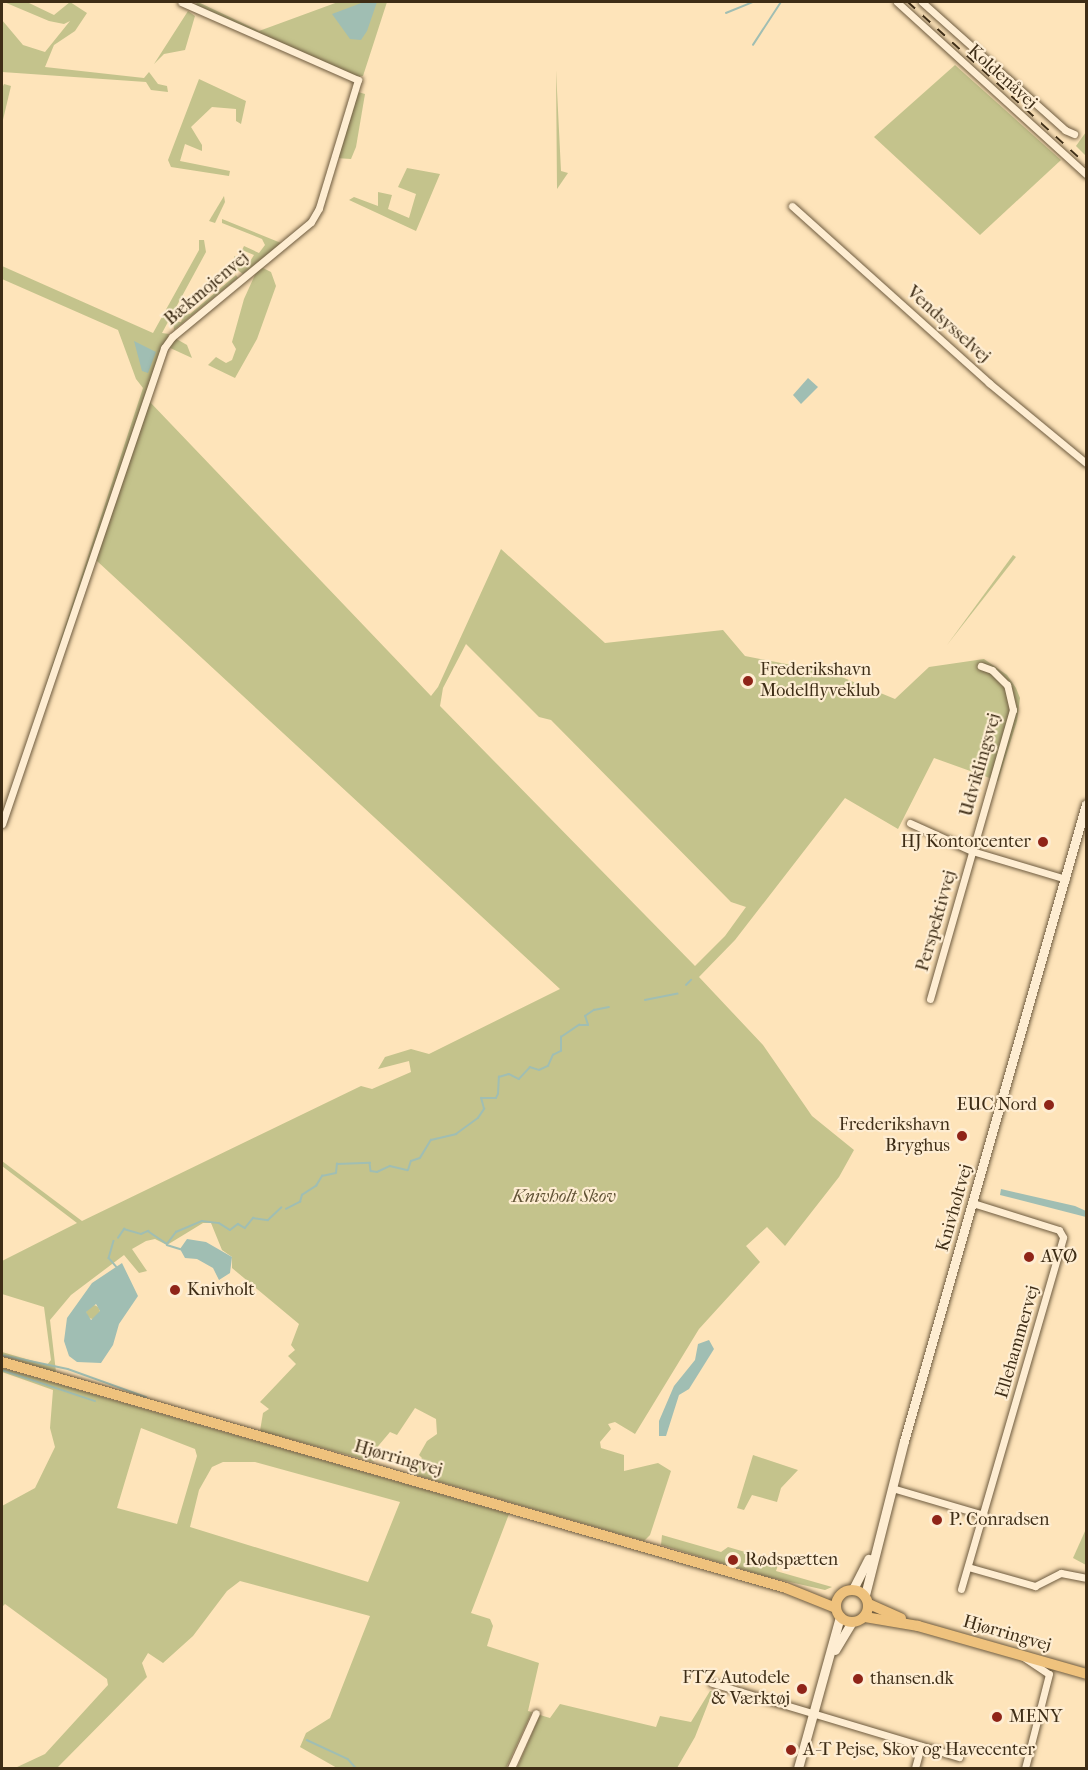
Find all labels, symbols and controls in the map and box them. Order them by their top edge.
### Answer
street label: Koldenåvej [963,40,1041,114]
street label: Bækmojenvej [160,247,254,331]
street label: Vendsysselvej [902,282,994,368]
place label: Frederikshavn Modelflyveklub [760,660,880,702]
marker: Frederikshavn Modelflyveklub [741,674,755,688]
street label: Udviklingsvej [956,711,1006,819]
place label: HJ Kontorcenter [901,831,1031,853]
marker: HJ Kontorcenter [1036,835,1050,849]
street label: Perspektivvej [912,868,962,974]
place label: EUC Nord [957,1094,1037,1116]
marker: EUC Nord [1042,1098,1056,1112]
place label: Frederikshavn Bryghus [839,1115,950,1158]
marker: Frederikshavn Bryghus [955,1129,969,1143]
street label: Knivholtvej [932,1162,978,1254]
park label: Knivholt Skov [512,1186,616,1208]
place label: AVØ [1041,1246,1077,1268]
marker: AVØ [1022,1250,1036,1264]
place label: Knivholt [187,1279,255,1301]
marker: Knivholt [168,1283,182,1297]
street label: Ellehammervej [992,1283,1044,1401]
street label: Hjørringvej [351,1436,445,1482]
place label: P. Conradsen [949,1509,1049,1531]
marker: P. Conradsen [930,1513,944,1527]
place label: Rødspætten [745,1549,838,1571]
marker: Rødspætten [726,1553,740,1567]
street label: Hjørringvej [960,1611,1054,1657]
place label: FTZ Autodele & Værktøj [682,1668,790,1710]
place label: thansen.dk [870,1668,954,1690]
marker: thansen.dk [851,1672,865,1686]
marker: FTZ Autodele & Værktøj [795,1682,809,1696]
place label: MENY [1009,1706,1063,1728]
marker: MENY [990,1710,1004,1724]
place label: A-T Pejse, Skov og Havecenter [803,1739,1035,1761]
marker: A-T Pejse, Skov og Havecenter [784,1743,798,1757]

